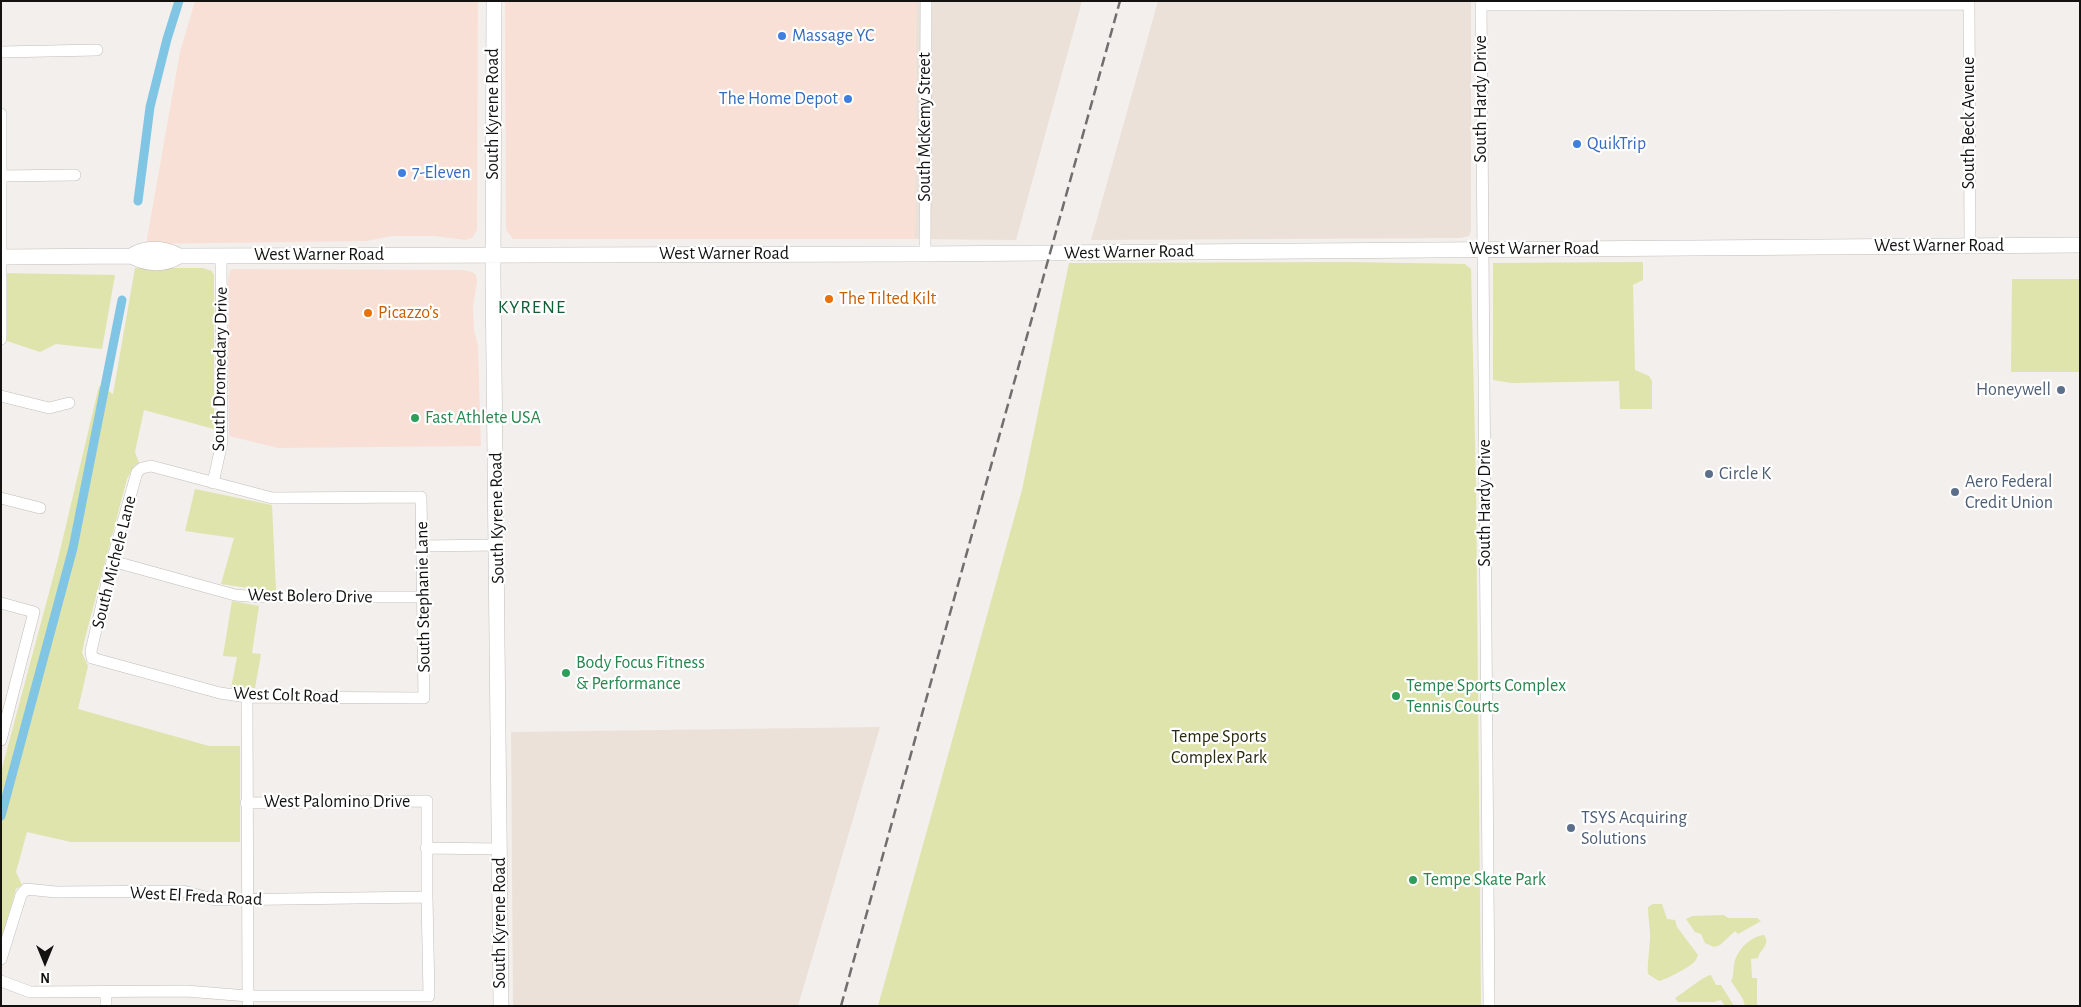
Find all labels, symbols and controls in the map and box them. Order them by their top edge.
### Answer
place label: Massage YC [792,25,874,47]
marker: Massage YC [776,30,788,42]
street label: South Hardy Drive [1470,35,1492,163]
street label: South Kyrene Road [482,48,504,180]
street label: South McKemy Street [914,52,936,202]
street label: South Beck Avenue [1958,57,1980,189]
place label: The Home Depot [719,88,838,110]
marker: The Home Depot [842,93,854,105]
place label: QuikTrip [1587,133,1646,155]
marker: QuikTrip [1571,138,1583,150]
place label: 7-Eleven [412,162,471,184]
marker: 7-Eleven [396,167,408,179]
street label: West Warner Road [1874,235,2004,257]
street label: West Warner Road [1469,238,1599,260]
street label: West Warner Road [1064,240,1194,264]
street label: West Warner Road [659,243,789,265]
street label: West Warner Road [254,244,384,266]
street label: South Dromedary Drive [208,287,232,451]
place label: The Tilted Kilt [839,288,936,310]
marker: The Tilted Kilt [823,293,835,305]
district label: KYRENE [497,296,567,318]
place label: Picazzo’s [378,302,439,324]
marker: Picazzo’s [362,307,374,319]
place label: Honeywell [1976,379,2051,401]
marker: Honeywell [2055,384,2067,396]
place label: Fast Athlete USA [425,407,541,429]
marker: Fast Athlete USA [409,412,421,424]
street label: South Hardy Drive [1474,439,1496,567]
street label: South Kyrene Road [485,452,509,584]
place label: Circle K [1719,463,1771,485]
marker: Circle K [1703,468,1715,480]
place label: Aero Federal Credit Union [1965,471,2053,514]
marker: Aero Federal Credit Union [1949,486,1961,498]
street label: South Michele Lane [87,493,141,631]
street label: South Stephanie Lane [411,521,435,673]
street label: West Bolero Drive [247,584,373,608]
place label: Body Focus Fitness & Performance [576,652,705,694]
marker: Body Focus Fitness & Performance [560,667,572,679]
place label: Tempe Sports Complex Tennis Courts [1406,675,1566,718]
street label: West Colt Road [233,682,339,708]
marker: Tempe Sports Complex Tennis Courts [1390,690,1402,702]
park label: Tempe Sports Complex Park [1171,726,1267,769]
street label: West Palomino Drive [264,791,410,813]
place label: TSYS Acquiring Solutions [1581,807,1687,850]
marker: TSYS Acquiring Solutions [1565,822,1577,834]
street label: South Kyrene Road [489,857,511,989]
place label: Tempe Skate Park [1423,869,1546,891]
marker: Tempe Skate Park [1407,874,1419,886]
street label: West El Freda Road [129,882,263,910]
north arrow [20,937,70,987]
text: N [40,970,50,984]

